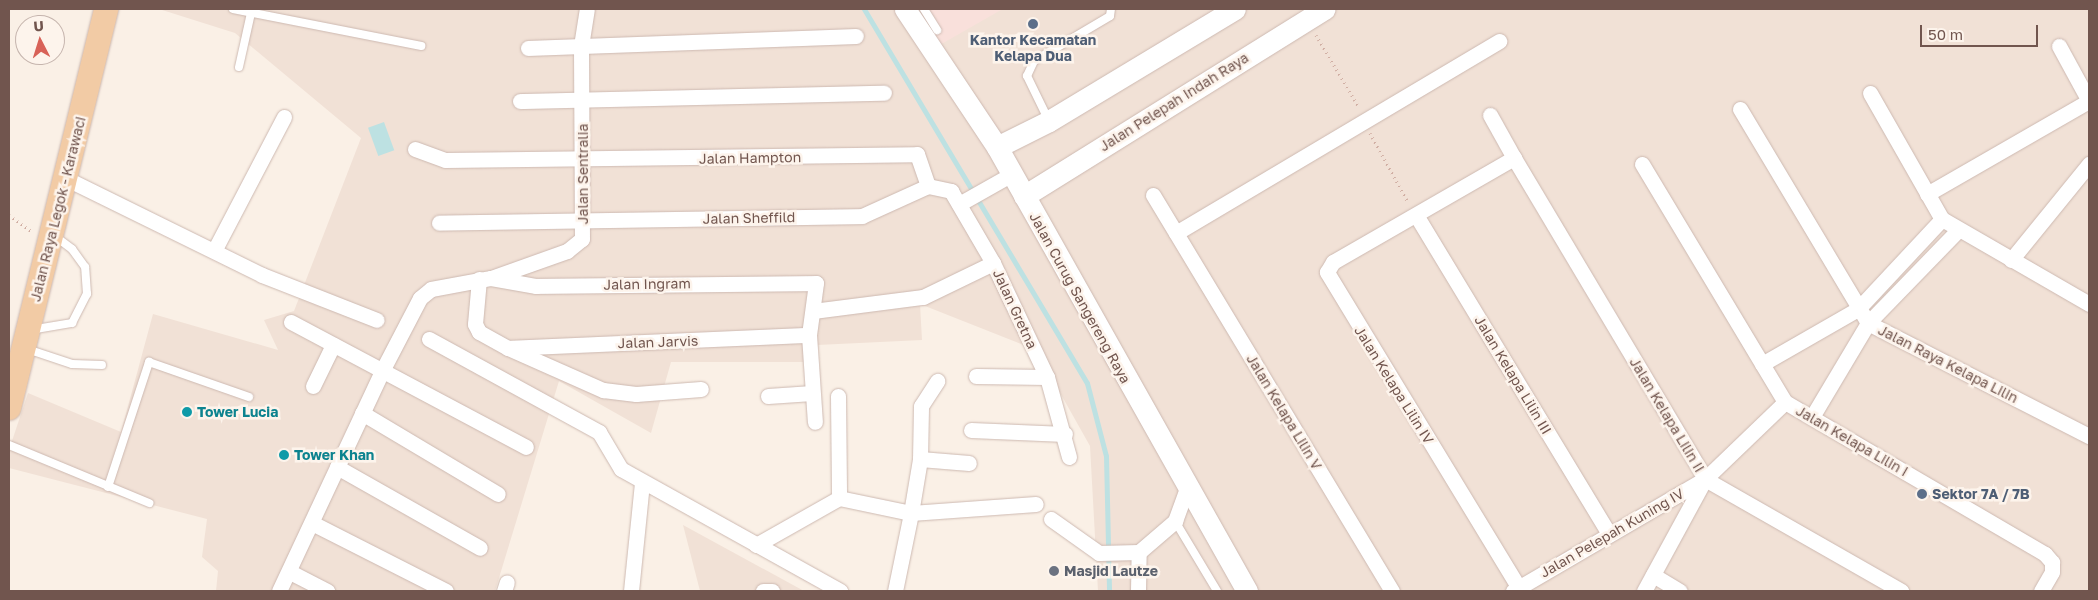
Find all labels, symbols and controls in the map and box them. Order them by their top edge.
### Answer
north arrow [15,15,65,65]
scale bar [1923,15,2040,47]
text: U [33,17,45,34]
marker: Kantor Kecamatan Kelapa Dua [1027,18,1039,30]
text: 50 m [1928,25,1963,43]
place label: Kantor Kecamatan Kelapa Dua [970,32,1096,64]
street label: Jalan Pelepah Indah Raya [1096,49,1252,155]
street label: Jalan Raya Legok - Karawaci [27,115,89,303]
street label: Jalan Sentralia [575,124,591,224]
street label: Jalan Hampton [699,149,801,167]
street label: Jalan Sheffild [702,209,796,227]
street label: Jalan Curug Sangereng Raya [1026,210,1134,386]
street label: Jalan Gretna [989,267,1041,351]
street label: Jalan Ingram [603,275,691,293]
street label: Jalan Kelapa Lilin III [1471,313,1555,437]
street label: Jalan Raya Kelapa Lilin [1875,321,2021,407]
street label: Jalan Kelapa Lilin IV [1351,323,1437,447]
street label: Jalan Jarvis [617,332,699,352]
street label: Jalan Kelapa Lilin V [1243,351,1325,473]
street label: Jalan Kelapa Lilin II [1626,355,1708,475]
street label: Jalan Kelapa Lilin I [1793,402,1911,480]
place label: Tower Lucia [197,404,278,420]
marker: Tower Lucia [181,406,193,418]
place label: Tower Khan [294,447,374,463]
marker: Tower Khan [278,449,290,461]
street label: Jalan Pelepah Kuning IV [1537,485,1687,581]
place label: Sektor 7A / 7B [1932,486,2030,502]
marker: Sektor 7A / 7B [1916,488,1928,500]
place label: Masjid Lautze [1064,563,1158,579]
marker: Masjid Lautze [1048,565,1060,577]

